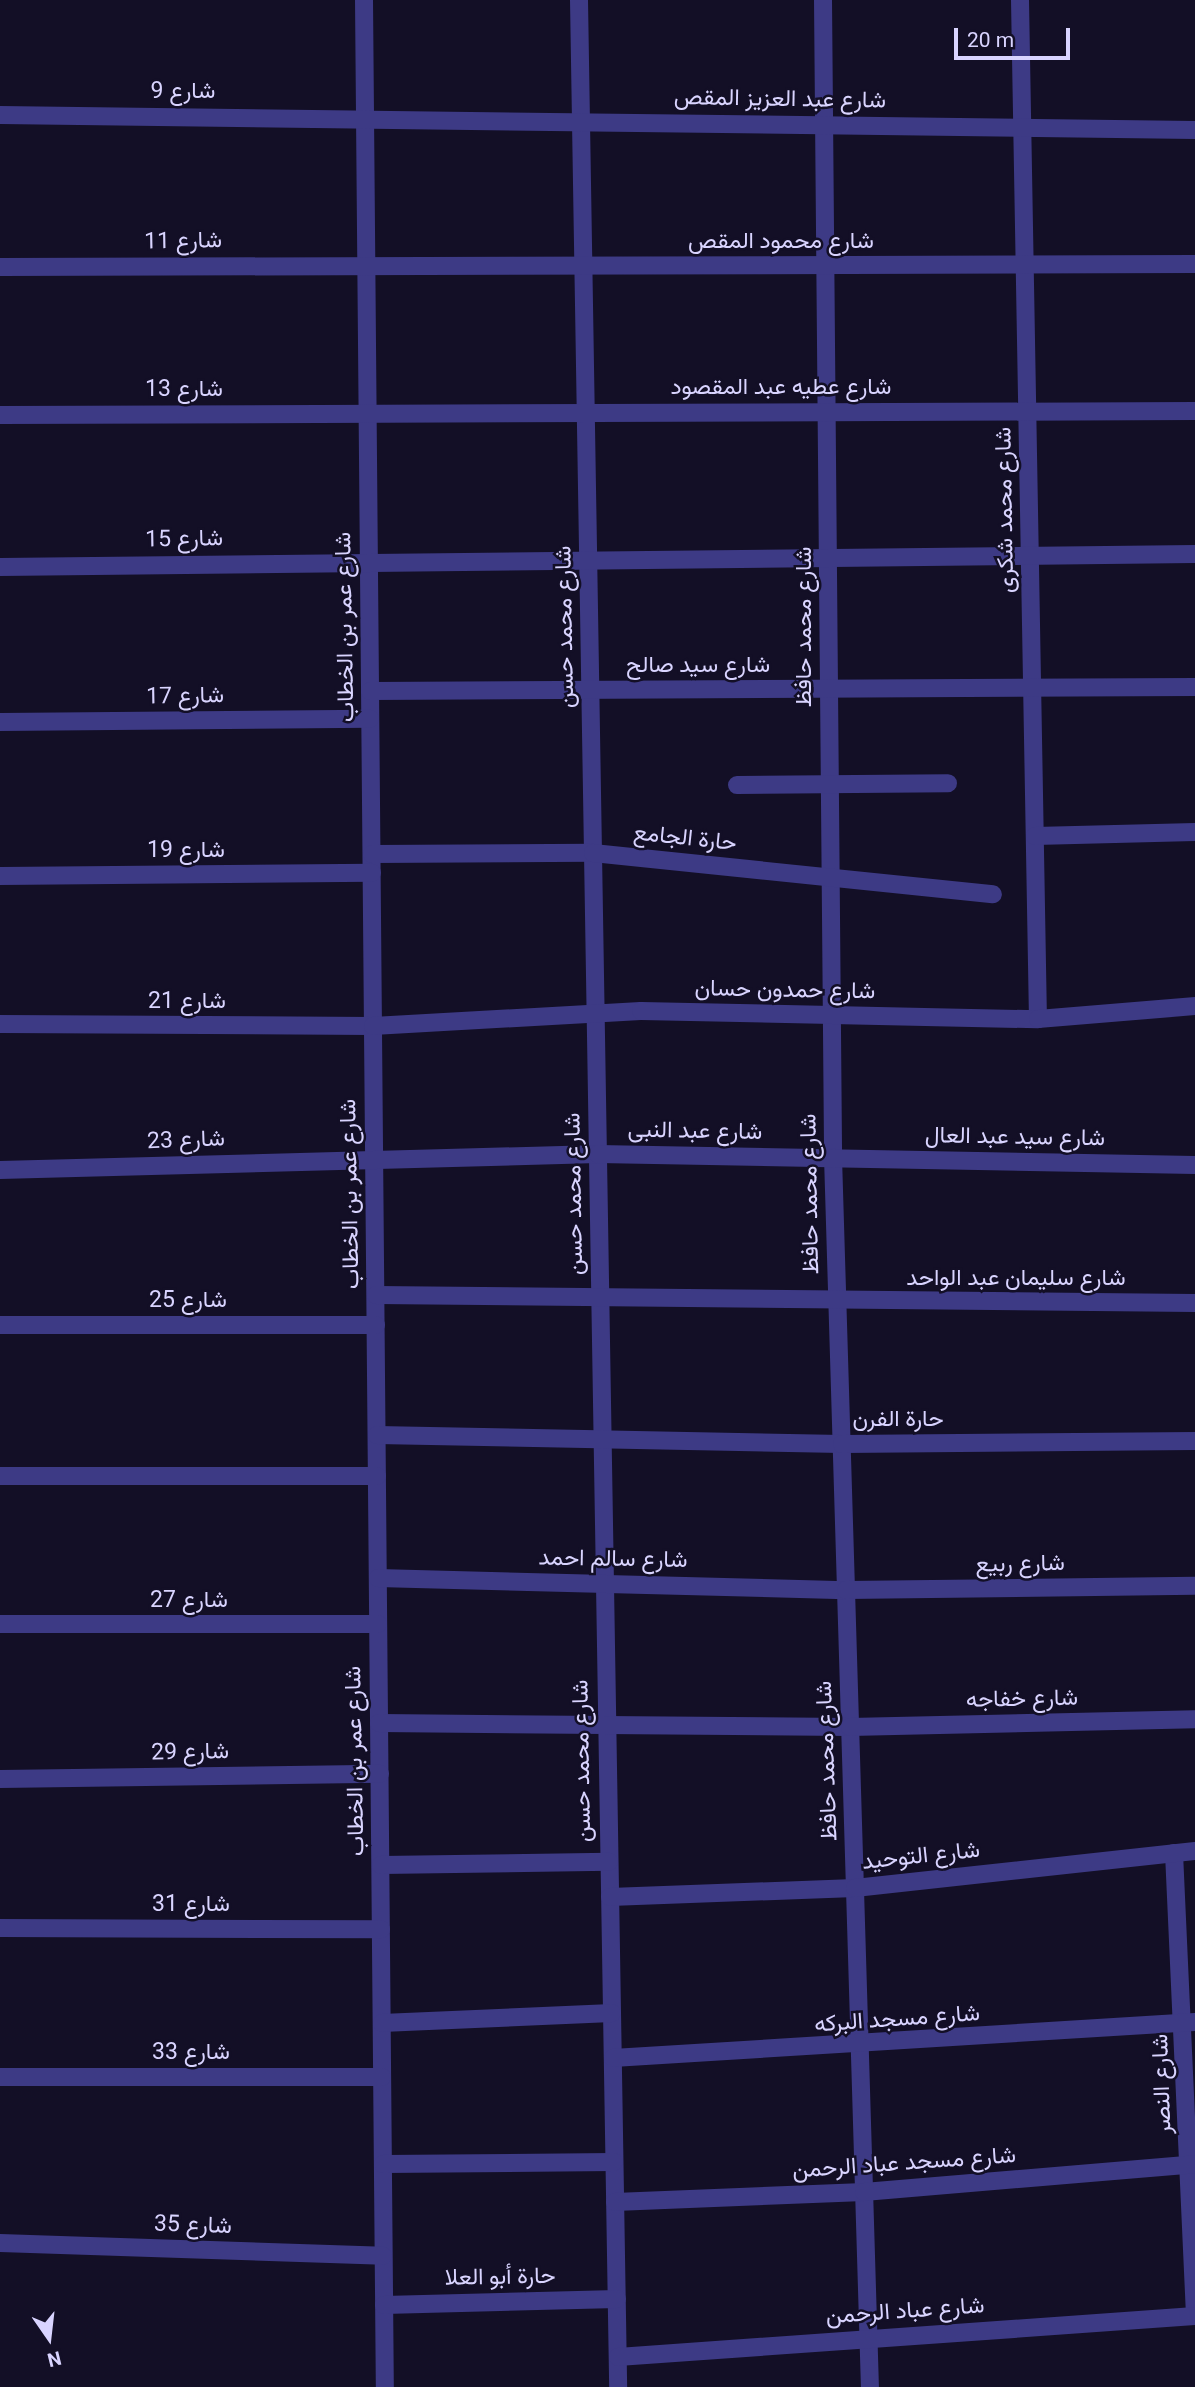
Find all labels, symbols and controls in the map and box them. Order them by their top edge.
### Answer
scale bar [957,14,1072,58]
text: 20 m [967,28,1014,52]
street label: شارع 9 [151,77,215,105]
street label: شارع عبد العزيز المقص [674,83,886,115]
street label: شارع 11 [144,227,222,255]
street label: شارع محمود المقص [688,227,874,255]
street label: شارع عطيه عبد المقصود [671,373,891,401]
street label: شارع 13 [145,375,223,403]
street label: شارع محمد شكرى [990,427,1020,593]
street label: شارع 15 [145,525,223,553]
street label: شارع عمر بن الخطاب [330,532,360,722]
street label: شارع محمد حسن [550,546,580,708]
street label: شارع محمد حافظ [790,547,818,707]
street label: شارع سيد صالح [626,651,770,679]
street label: شارع 17 [146,682,224,710]
street label: حارة الجامع [632,819,738,857]
street label: شارع 19 [147,836,225,864]
street label: شارع حمدون حسان [694,975,876,1005]
street label: شارع 21 [148,987,226,1015]
street label: شارع عمر بن الخطاب [335,1099,365,1289]
street label: شارع محمد حسن [559,1113,589,1275]
street label: شارع محمد حافظ [795,1114,825,1274]
street label: شارع عبد النبى [627,1116,763,1146]
street label: شارع سيد عبد العال [925,1122,1105,1152]
street label: شارع 23 [147,1125,225,1155]
street label: شارع سليمان عبد الواحد [906,1264,1126,1292]
street label: شارع 25 [149,1286,227,1314]
street label: حارة الفرن [852,1405,944,1433]
street label: شارع سالم احمد [538,1544,688,1574]
street label: شارع ربيع [975,1549,1065,1579]
street label: شارع 27 [150,1586,228,1614]
street label: شارع عمر بن الخطاب [340,1666,370,1856]
street label: شارع محمد حسن [567,1680,597,1842]
street label: شارع محمد حافظ [810,1680,844,1842]
street label: شارع خفاجه [966,1684,1078,1714]
street label: شارع 29 [151,1738,229,1766]
street label: شارع التوحيد [861,1836,981,1876]
street label: شارع 31 [152,1890,230,1918]
street label: شارع مسجد البركه [813,1999,981,2039]
street label: شارع النصر [1146,2033,1178,2135]
street label: شارع 33 [152,2038,230,2066]
street label: شارع مسجد عباد الرحمن [791,2141,1017,2185]
street label: شارع 35 [154,2210,232,2240]
street label: حارة أبو العلا [444,2262,556,2292]
street label: شارع عباد الرحمن [825,2292,985,2330]
north arrow [14,2303,84,2373]
text: N [45,2346,63,2372]

